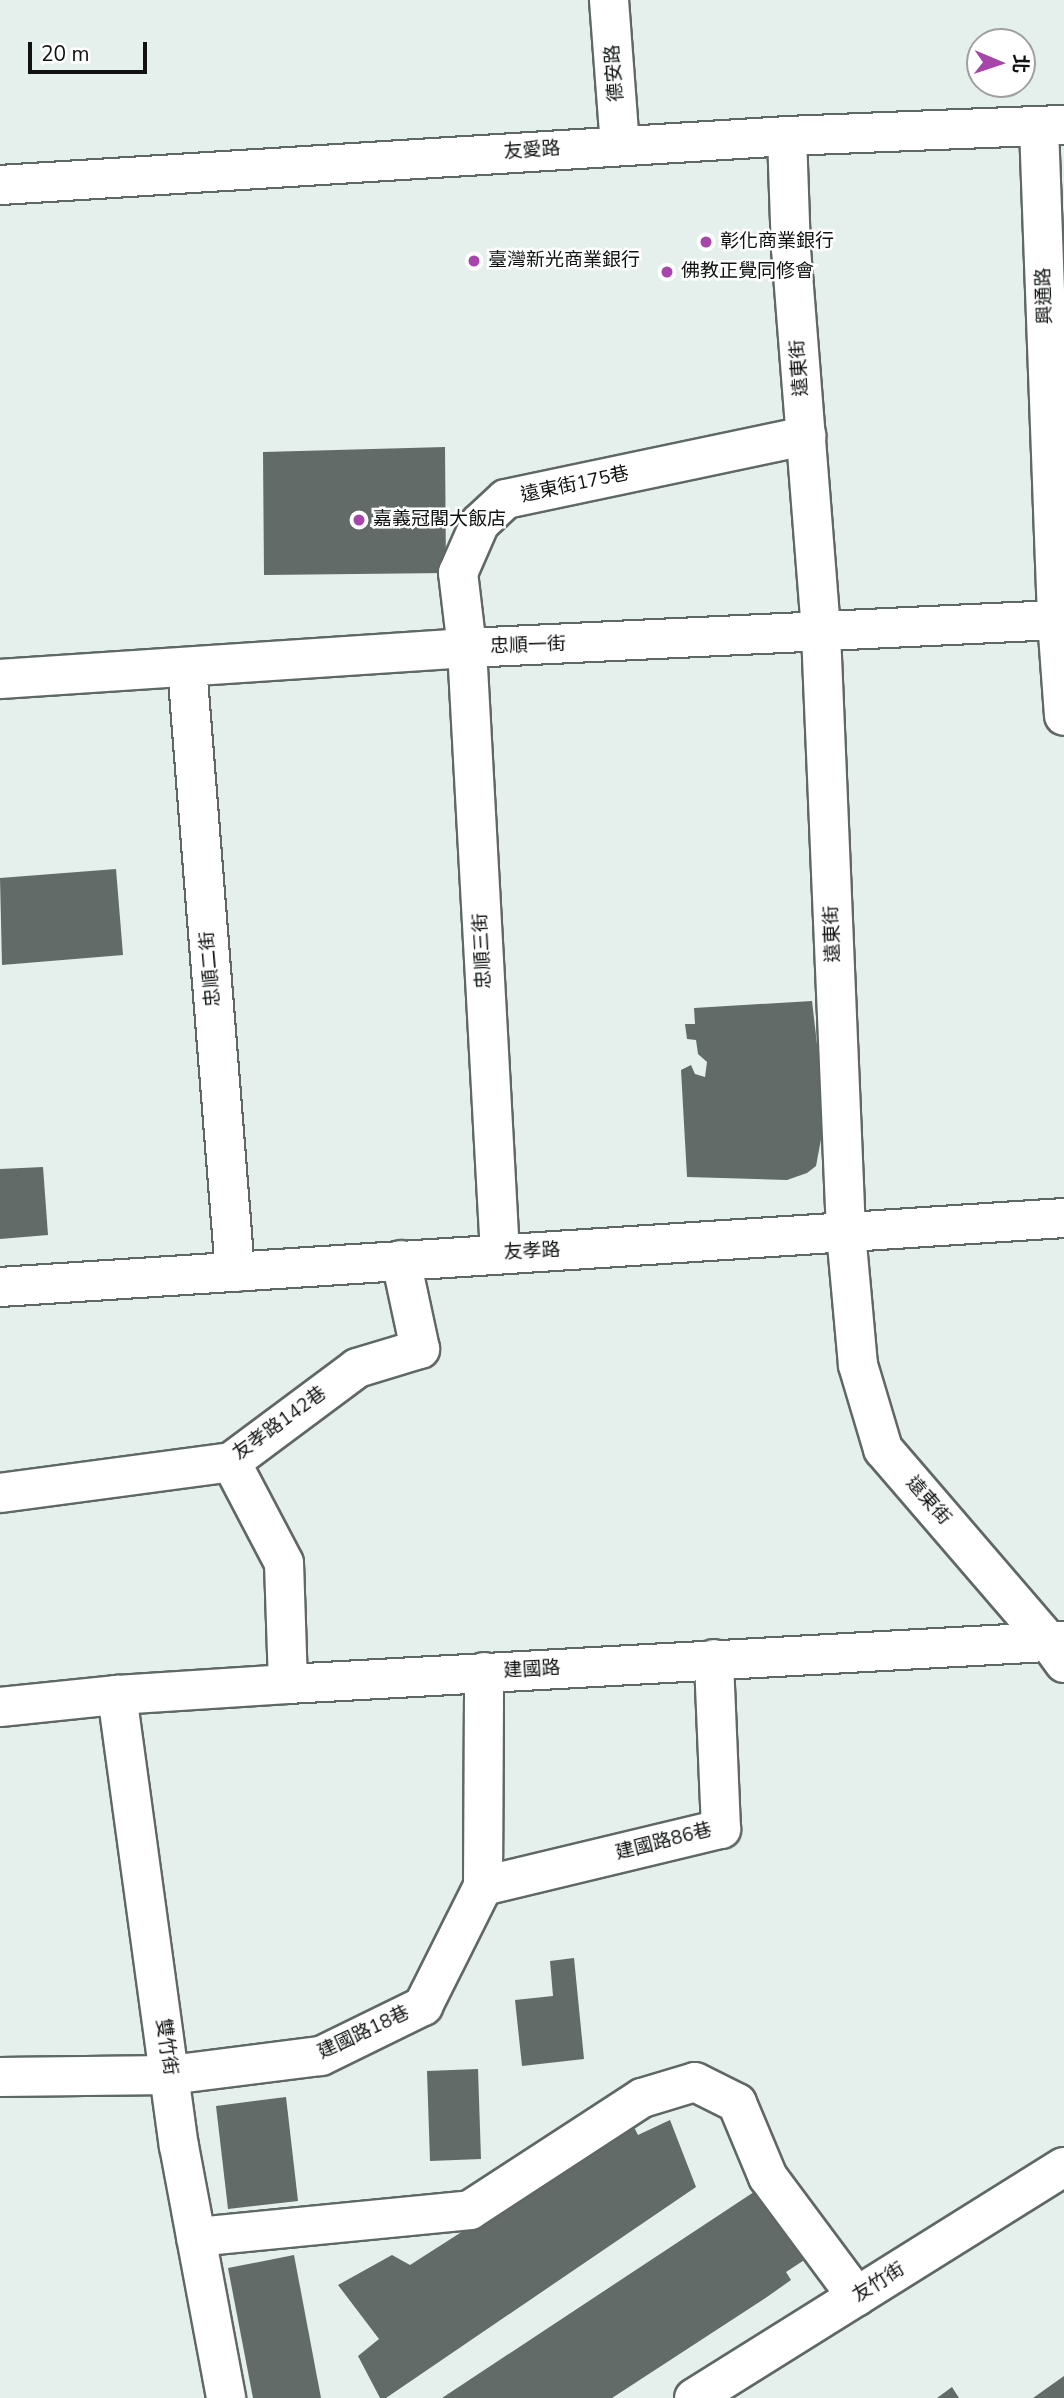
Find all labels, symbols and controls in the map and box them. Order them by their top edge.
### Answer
scale bar [32,28,150,72]
north arrow [966,28,1036,98]
text: 20 m [41,40,90,68]
street label: 德安路 [602,44,628,102]
text: 北 [1007,54,1033,74]
street label: 友愛路 [503,138,561,164]
place label: 彰化商業銀行 [720,231,834,253]
marker: 彰化商業銀行 [698,234,714,250]
place label: 臺灣新光商業銀行 [488,250,640,272]
marker: 臺灣新光商業銀行 [466,253,482,269]
place label: 佛教正覺同修會 [681,261,814,283]
marker: 佛教正覺同修會 [659,264,675,280]
street label: 興通路 [1033,267,1057,325]
street label: 遠東街 [787,339,813,397]
street label: 遠東街175巷 [519,462,631,508]
place label: 嘉義冠閣大飯店 [373,509,506,531]
marker: 嘉義冠閣大飯店 [351,512,367,528]
street label: 忠順一街 [490,633,566,659]
street label: 遠東街 [821,905,845,963]
street label: 忠順三街 [470,912,496,990]
street label: 忠順二街 [196,930,226,1008]
street label: 友孝路 [503,1239,561,1265]
street label: 友孝路142巷 [229,1382,331,1466]
street label: 遠東街 [901,1472,955,1530]
street label: 建國路 [503,1657,561,1683]
street label: 建國路86巷 [613,1819,715,1865]
street label: 建國路18巷 [314,2002,414,2064]
street label: 雙竹街 [151,2017,181,2077]
street label: 友竹街 [849,2258,909,2308]

